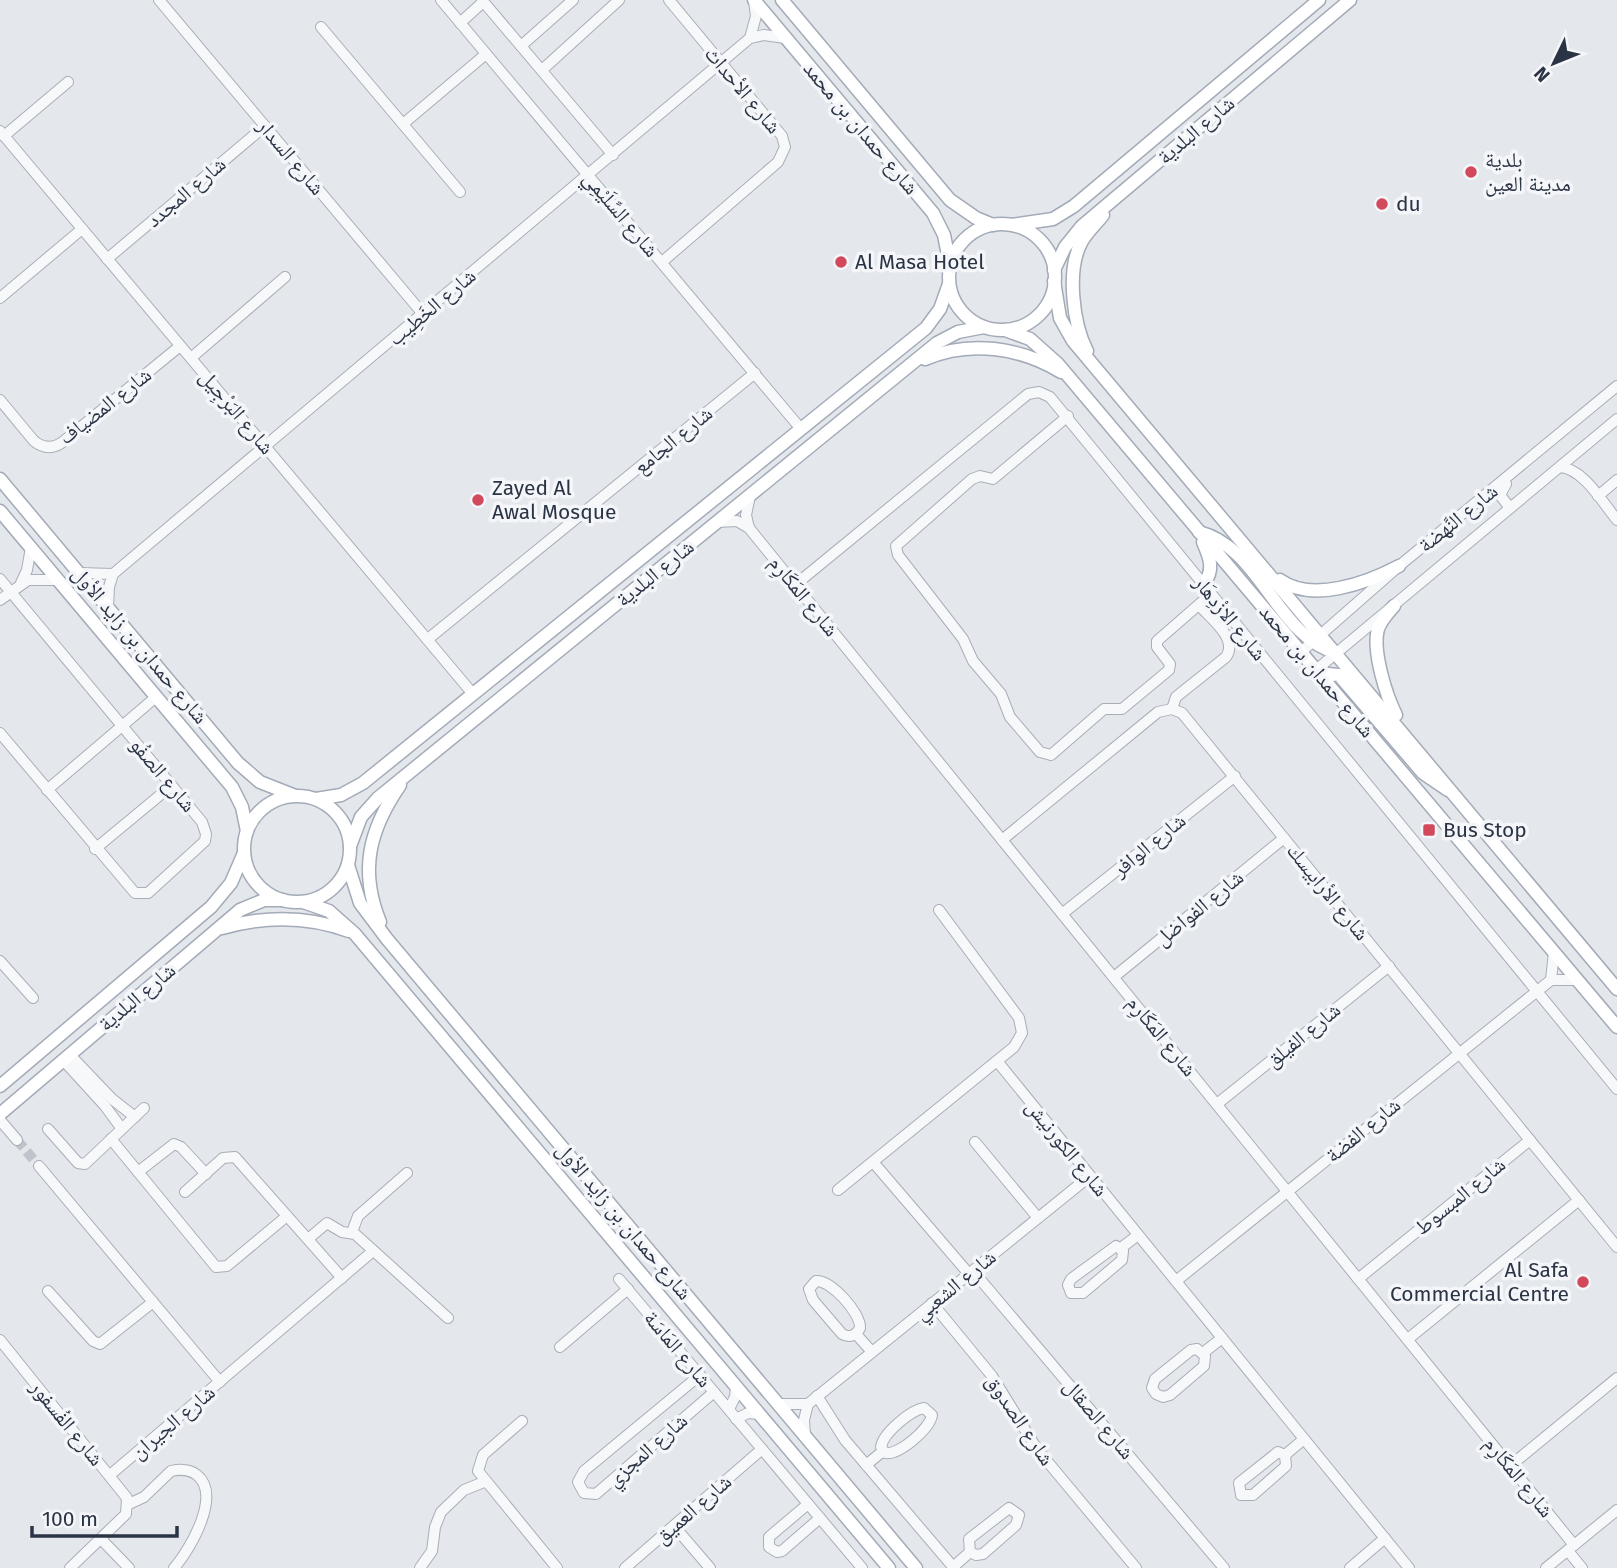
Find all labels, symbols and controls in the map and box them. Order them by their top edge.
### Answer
north arrow [1519,28,1589,98]
street label: شارع الأحداث [699,41,787,139]
street label: شارع حمدان بن محمد [798,56,924,200]
text: N [1529,62,1555,87]
street label: شارع البلدية [1152,90,1240,170]
street label: شارع السدار [251,113,331,201]
place label: بلدية مدينة العين [1485,147,1571,197]
street label: شارع المجدد [141,151,231,233]
marker: بلدية مدينة العين [1463,164,1479,180]
street label: شارع السِّلَيْمِي [575,166,665,265]
place label: du [1396,191,1421,217]
marker: du [1374,196,1390,212]
place label: Al Masa Hotel [855,249,984,275]
marker: Al Masa Hotel [833,254,849,270]
street label: شارع الخَطِيب [383,263,481,351]
street label: شارع المضياف [53,362,157,450]
street label: شارع البَرْجِيل [193,364,280,461]
street label: شارع الجامع [628,400,718,480]
place label: Zayed Al Awal Mosque [492,475,616,525]
street label: شارع النَّهضة [1413,478,1503,558]
marker: Zayed Al Awal Mosque [470,492,486,508]
street label: شارع البلدية [611,534,699,612]
street label: شارع المَكَارِم [761,550,845,643]
street label: شارع حمدان بن زايد الأول [66,561,214,729]
street label: شارع الازْدِهَار [1187,569,1272,666]
street label: شارع حمدان بن محمد [1254,599,1380,743]
street label: شارع الصفُو [124,732,202,818]
street label: شارع الوافر [1106,807,1191,883]
place label: Bus Stop [1443,817,1527,843]
marker: Bus Stop [1421,822,1437,838]
street label: شارع الأرابيسك [1281,838,1375,946]
street label: شارع الفواضل [1149,864,1249,952]
street label: شارع البلدية [93,957,181,1037]
street label: شارع المَكَارِم [1119,990,1203,1083]
street label: شارع الفيلق [1260,997,1346,1073]
street label: شارع الفضة [1320,1092,1406,1168]
street label: شارع الكورنيش [1020,1094,1114,1202]
street label: شارع حمدان بن زايد الأول [550,1137,698,1305]
street label: شارع المبسوط [1409,1151,1511,1241]
street label: شارع الشعبي [909,1244,1003,1329]
place label: Al Safa Commercial Centre [1390,1257,1569,1307]
marker: Al Safa Commercial Centre [1575,1274,1591,1290]
street label: شارع المَاسَة [638,1305,718,1393]
street label: شارع الصدوق [980,1369,1060,1471]
street label: شارع الصقال [1058,1373,1140,1465]
street label: شارع الفُسفور [24,1374,110,1471]
street label: شارع الجيران [125,1379,221,1465]
street label: شارع المجزي [601,1408,695,1495]
street label: شارع المَكَارِم [1476,1431,1560,1524]
street label: شارع العميق [649,1469,737,1549]
scale bar [32,1494,177,1538]
text: 100 m [42,1506,98,1532]

